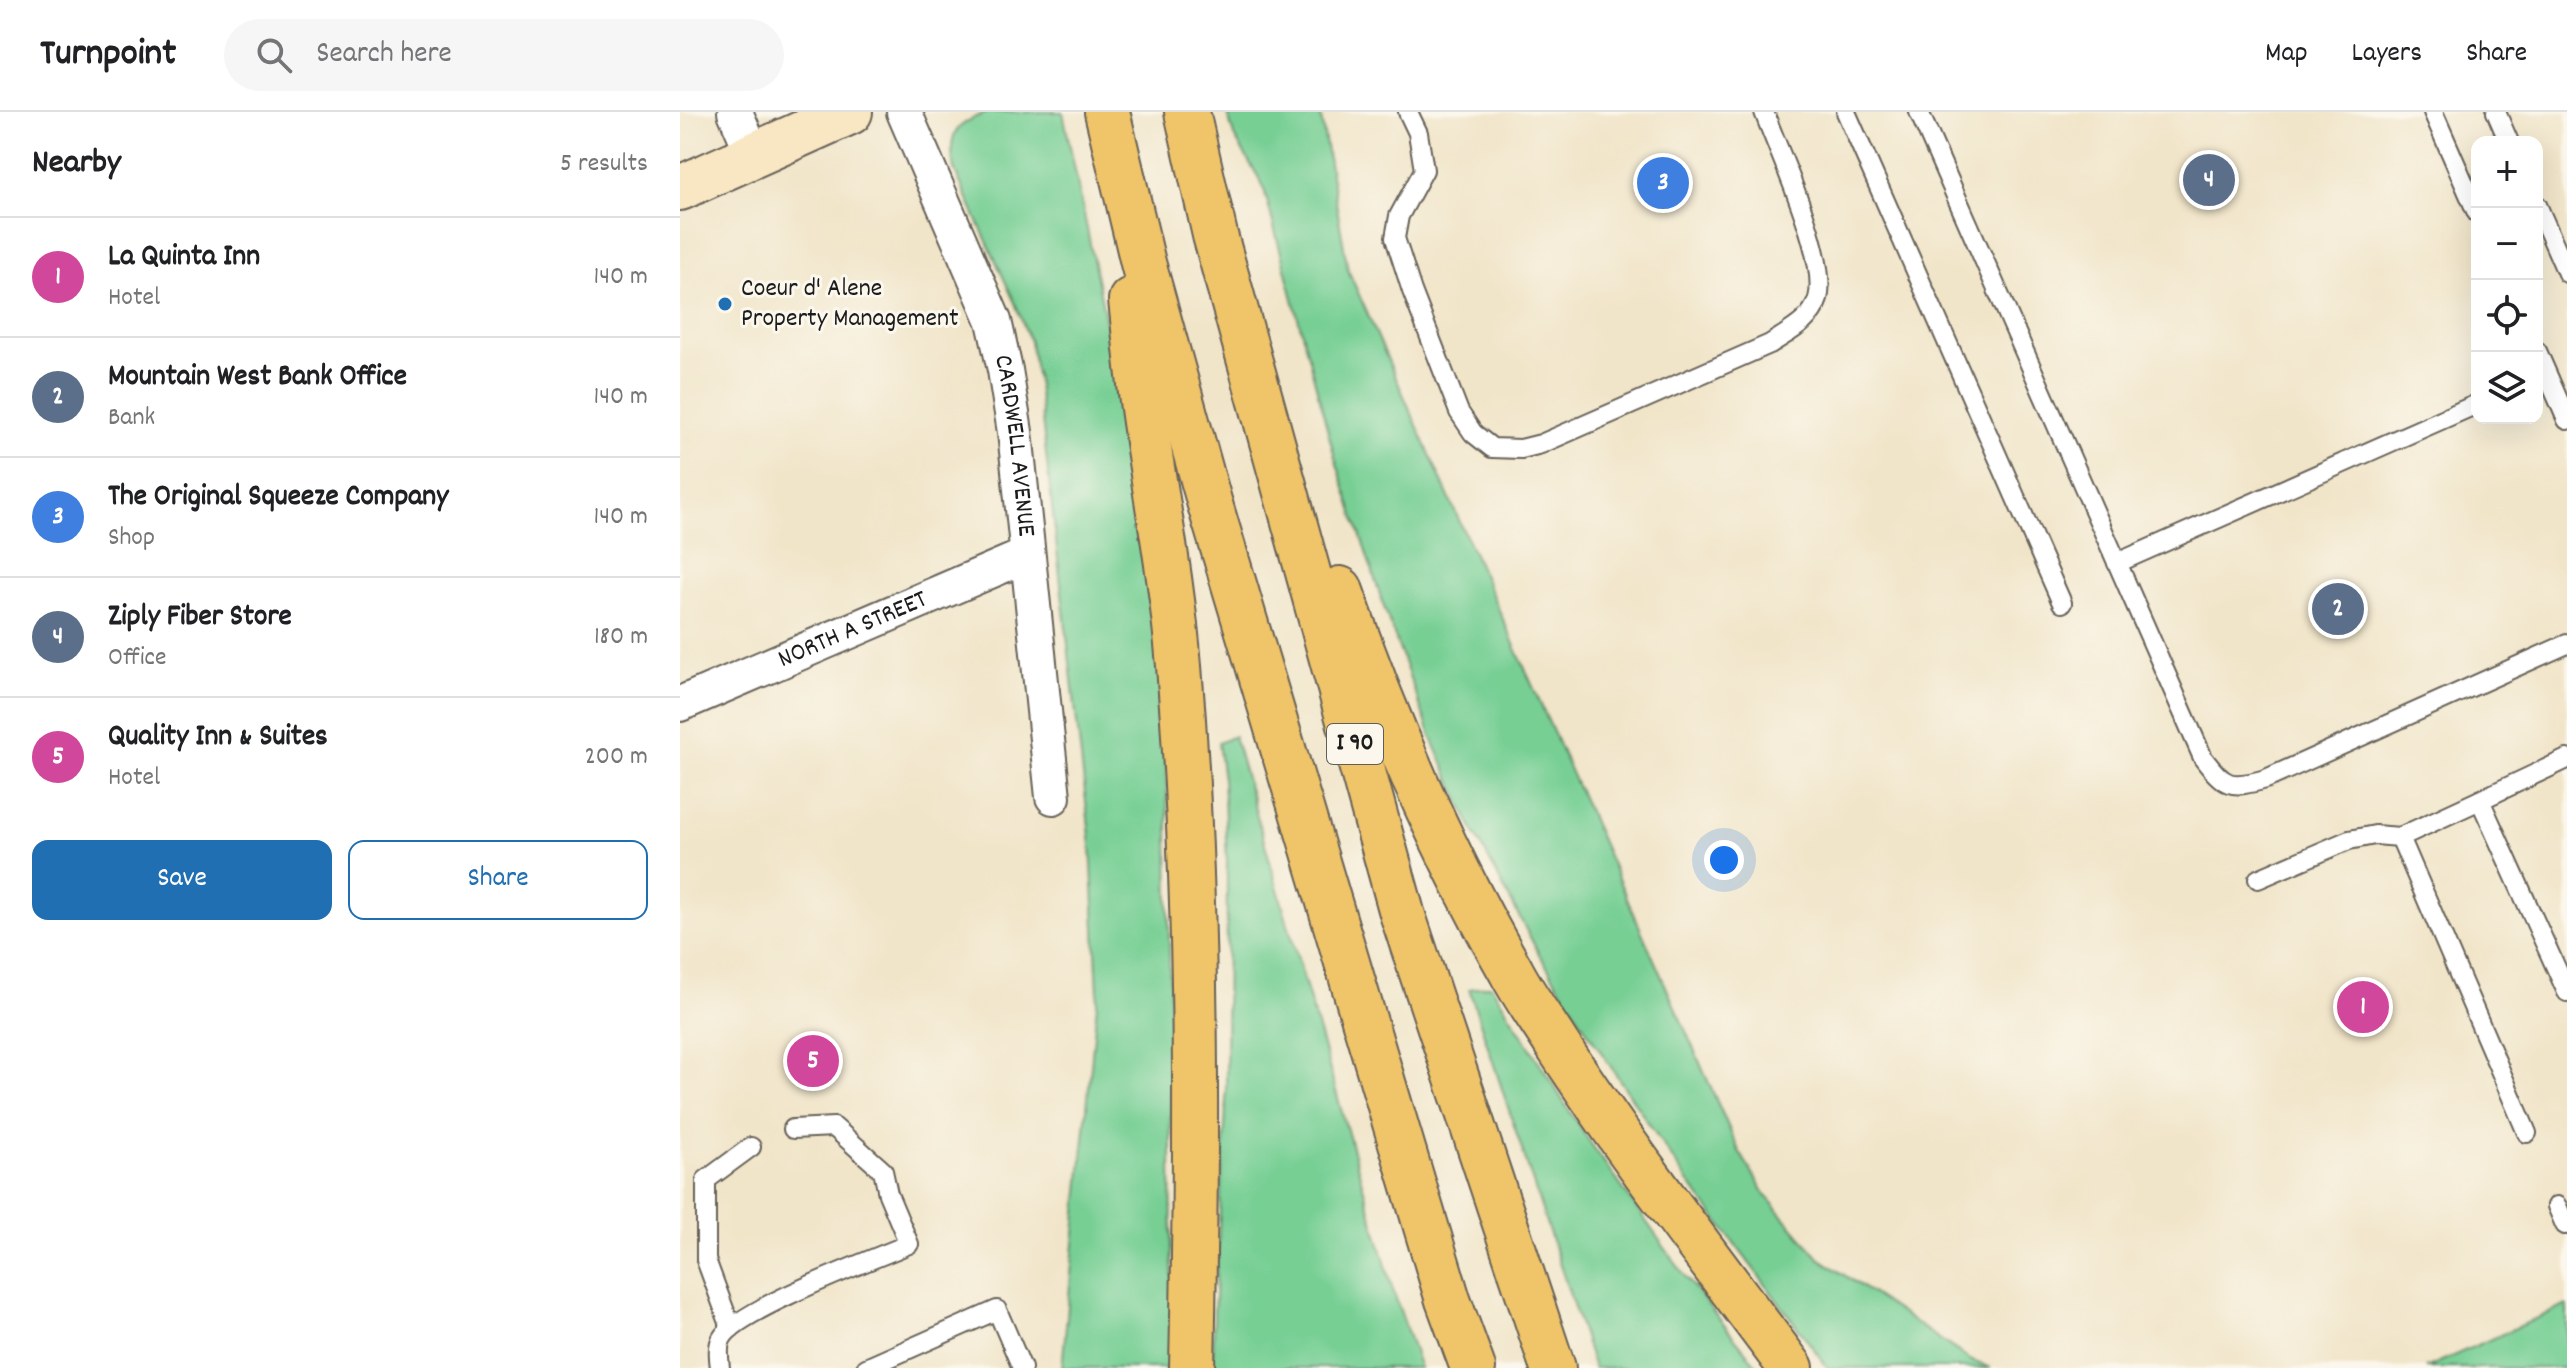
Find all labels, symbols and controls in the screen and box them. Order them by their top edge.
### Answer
search box [224,19,784,91]
text: Turnpoint [40,28,176,83]
icon: search [252,33,296,77]
text: Search here [316,34,452,77]
text: Map [2265,35,2308,75]
text: Layers [2352,35,2422,75]
text: Share [2466,35,2527,75]
map controls [2471,136,2543,424]
button: + [2471,136,2543,208]
text: Nearby [32,140,121,189]
text: 5 results [560,146,648,183]
pin: 4 [2183,150,2235,210]
pin: 3 [1637,153,1689,213]
button: − [2471,208,2543,280]
text: La Quinta Inn [108,237,260,280]
text: 1 [55,259,61,296]
text: 140 m [594,259,648,296]
place label: Coeur d' Alene Property Management [741,271,959,338]
text: Hotel [108,280,160,317]
button: locate [2471,280,2543,352]
marker: Coeur d' Alene Property Management [716,295,734,313]
street label: CARDWELL AVENUE [984,351,1044,538]
button: layers [2471,352,2543,424]
text: Mountain West Bank Office [108,357,407,400]
text: 2 [52,379,64,416]
text: 140 m [594,379,648,416]
text: Bank [108,400,155,437]
text: The Original Squeeze Company [108,477,448,520]
text: 3 [52,499,64,536]
text: 140 m [594,499,648,536]
text: Shop [108,520,155,557]
pin: 2 [2312,579,2364,639]
street label: NORTH A STREET [772,581,934,678]
text: Ziply Fiber Store [108,597,292,640]
text: 4 [53,619,63,656]
text: 180 m [594,619,648,656]
text: Office [108,640,166,677]
text: Quality Inn & Suites [108,717,328,760]
road number: I 90 [1327,724,1383,764]
text: 5 [52,739,64,776]
text: 200 m [584,739,648,776]
text: Hotel [108,760,160,797]
button: Save [32,840,332,920]
button: Share [348,840,648,920]
your location [1704,840,1744,880]
pin: 1 [2337,977,2389,1037]
pin: 5 [787,1031,839,1091]

